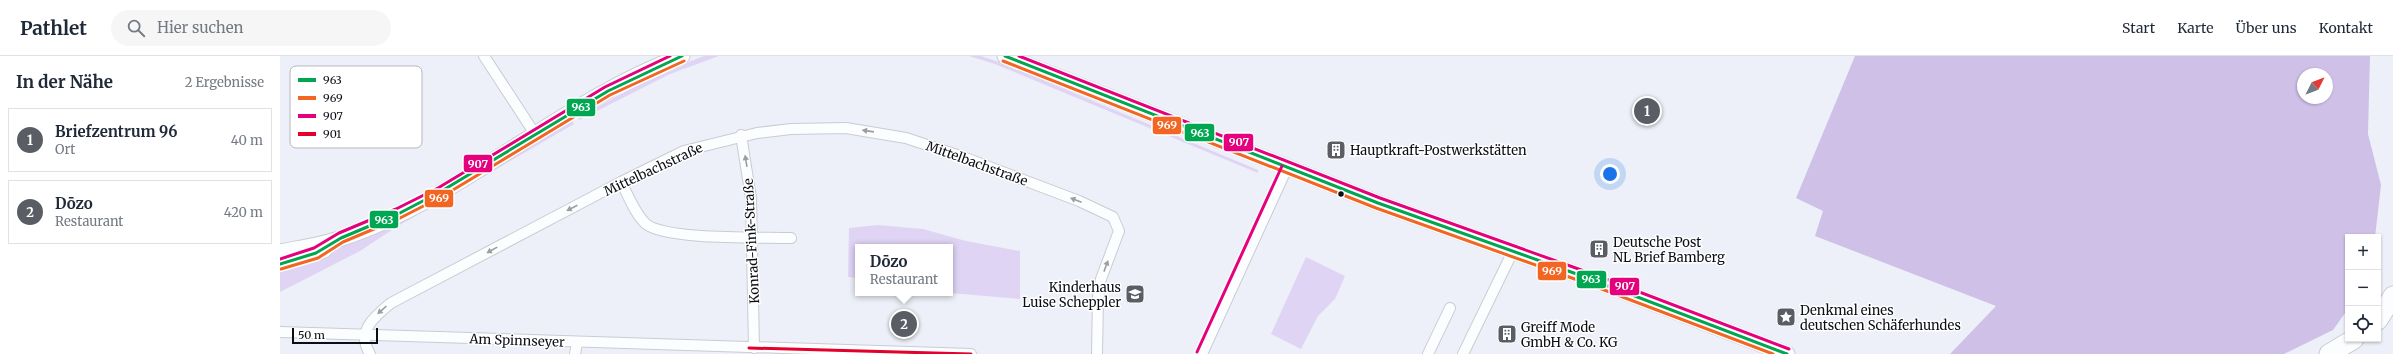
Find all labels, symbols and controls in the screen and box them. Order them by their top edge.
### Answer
search box [111,10,391,46]
text: Pathlet [20,16,87,40]
icon: search [125,17,147,39]
text: Hier suchen [157,18,244,37]
text: Start [2122,19,2155,37]
text: Karte [2177,19,2214,37]
text: Über uns [2236,19,2297,37]
text: Kontakt [2319,19,2373,37]
legend [290,66,422,148]
north arrow [2297,68,2333,104]
text: In der Nähe [16,71,113,93]
text: 963 [323,73,342,87]
text: 2 Ergebnisse [185,74,264,91]
text: 969 [323,91,343,105]
pin: 1 [1634,96,1660,126]
line badge: 963 [566,98,596,117]
text: 963 [571,100,591,114]
text: 907 [323,109,343,123]
line badge: 969 [1152,116,1182,135]
text: 969 [1157,118,1177,132]
text: Briefzentrum 96 [55,122,177,141]
line badge: 963 [1184,123,1215,142]
text: 963 [1190,126,1210,140]
text: 901 [323,127,341,141]
one-way arrow [862,128,874,134]
text: 1 [27,132,33,149]
text: 40 m [231,132,263,149]
line badge: 907 [1223,133,1254,152]
text: 907 [1229,135,1250,149]
street label: Mittelbachstraße [924,137,1030,190]
street label: Mittelbachstraße [601,139,706,200]
building icon: Hauptkraft-Postwerkstätten [1325,139,1347,161]
text: Ort [55,141,75,158]
place label: Hauptkraft-Postwerkstätten [1350,142,1527,159]
line badge: 907 [463,154,493,173]
one-way arrow [743,155,749,167]
text: 907 [468,157,489,171]
your location [1600,164,1620,184]
street label: Konrad-Fink-Straße [740,178,763,304]
line badge: 969 [424,189,454,208]
unlabelled marker [1336,189,1346,199]
text: 969 [429,191,449,205]
text: Dōzo [55,194,93,213]
one-way arrow [1070,197,1082,203]
text: 2 [26,204,34,221]
text: 420 m [224,204,263,221]
one-way arrow [567,204,578,211]
line badge: 963 [369,210,399,229]
text: Restaurant [55,213,123,230]
text: 963 [374,213,394,227]
place label: Deutsche Post NL Brief Bamberg [1613,234,1725,266]
map controls [2345,234,2381,342]
button: + [2345,234,2381,270]
building icon: Deutsche Post NL Brief Bamberg [1588,238,1610,260]
popup [855,244,953,296]
one-way arrow [486,247,498,254]
text: Dōzo [870,252,908,271]
one-way arrow [1103,259,1109,271]
line badge: 969 [1537,261,1567,281]
text: 969 [1542,264,1562,278]
line badge: 963 [1576,270,1607,289]
button: − [2345,270,2381,306]
text: Restaurant [870,271,938,288]
text: 963 [1581,272,1601,286]
line badge: 907 [1609,277,1640,296]
place label: Kinderhaus Luise Scheppler [1022,279,1121,311]
text: 907 [1615,279,1636,293]
school or university icon: Kinderhaus Luise Scheppler [1124,283,1146,305]
place label: Denkmal eines deutschen Schäferhundes [1800,302,1961,334]
one-way arrow [377,306,387,315]
place icon: Denkmal eines deutschen Schäferhundes [1775,306,1797,328]
button: locate [2345,306,2381,342]
pin: 2 [891,309,917,339]
place label: Greiff Mode GmbH & Co. KG [1521,319,1618,351]
building icon: Greiff Mode GmbH & Co. KG [1496,323,1518,345]
scale bar [292,326,378,345]
text: 50 m [298,328,325,342]
street label: Am Spinnseyer [468,330,565,351]

